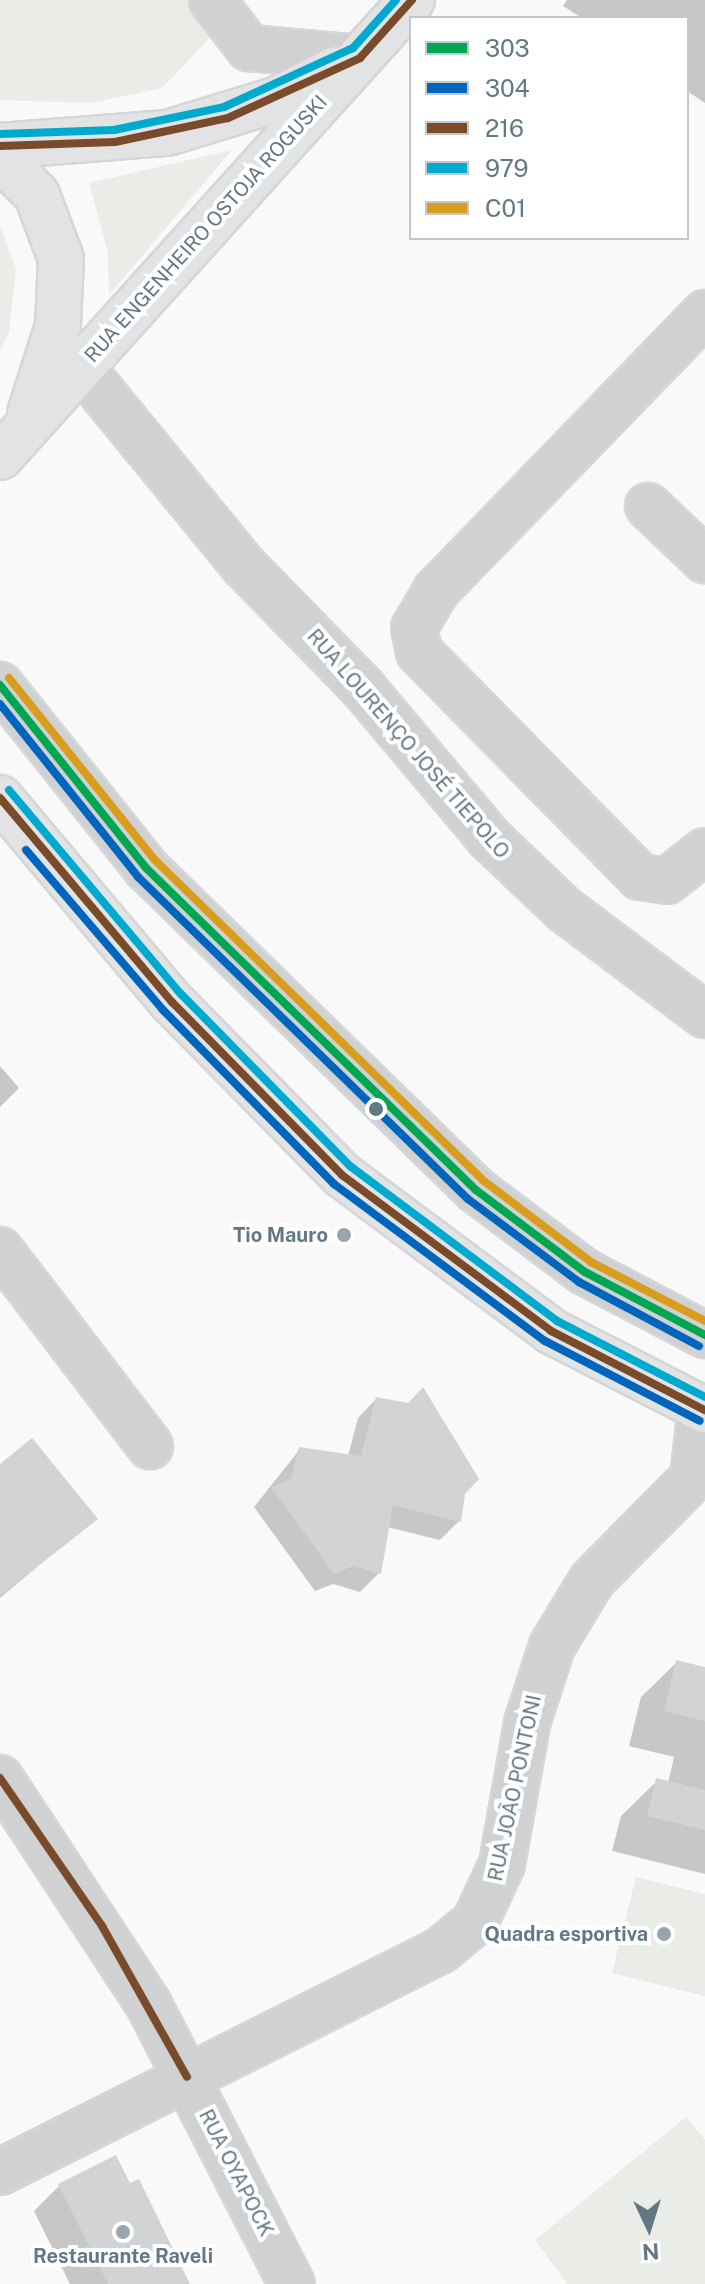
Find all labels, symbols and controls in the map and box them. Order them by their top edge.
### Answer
legend [409,16,689,240]
text: 303 [485,34,530,62]
text: 304 [485,74,530,102]
street label: RUA ENGENHEIRO OSTOJA ROGUSKI [80,91,332,367]
text: 216 [485,114,524,142]
text: 979 [485,154,528,182]
text: C01 [485,194,526,222]
street label: RUA LOURENÇO JOSÉ TIEPOLO [302,624,514,864]
unlabelled marker [368,1101,384,1117]
place label: Tio Mauro [233,1223,328,1247]
marker: Tio Mauro [335,1226,353,1244]
street label: RUA JOÃO PONTONI [484,1693,546,1883]
place label: Quadra esportiva [484,1922,648,1946]
marker: Quadra esportiva [655,1925,673,1943]
street label: RUA OYAPOCK [194,2105,278,2241]
north arrow [609,2188,689,2268]
marker: Restaurante Raveli [114,2223,132,2241]
text: N [641,2238,660,2266]
place label: Restaurante Raveli [33,2244,213,2268]

